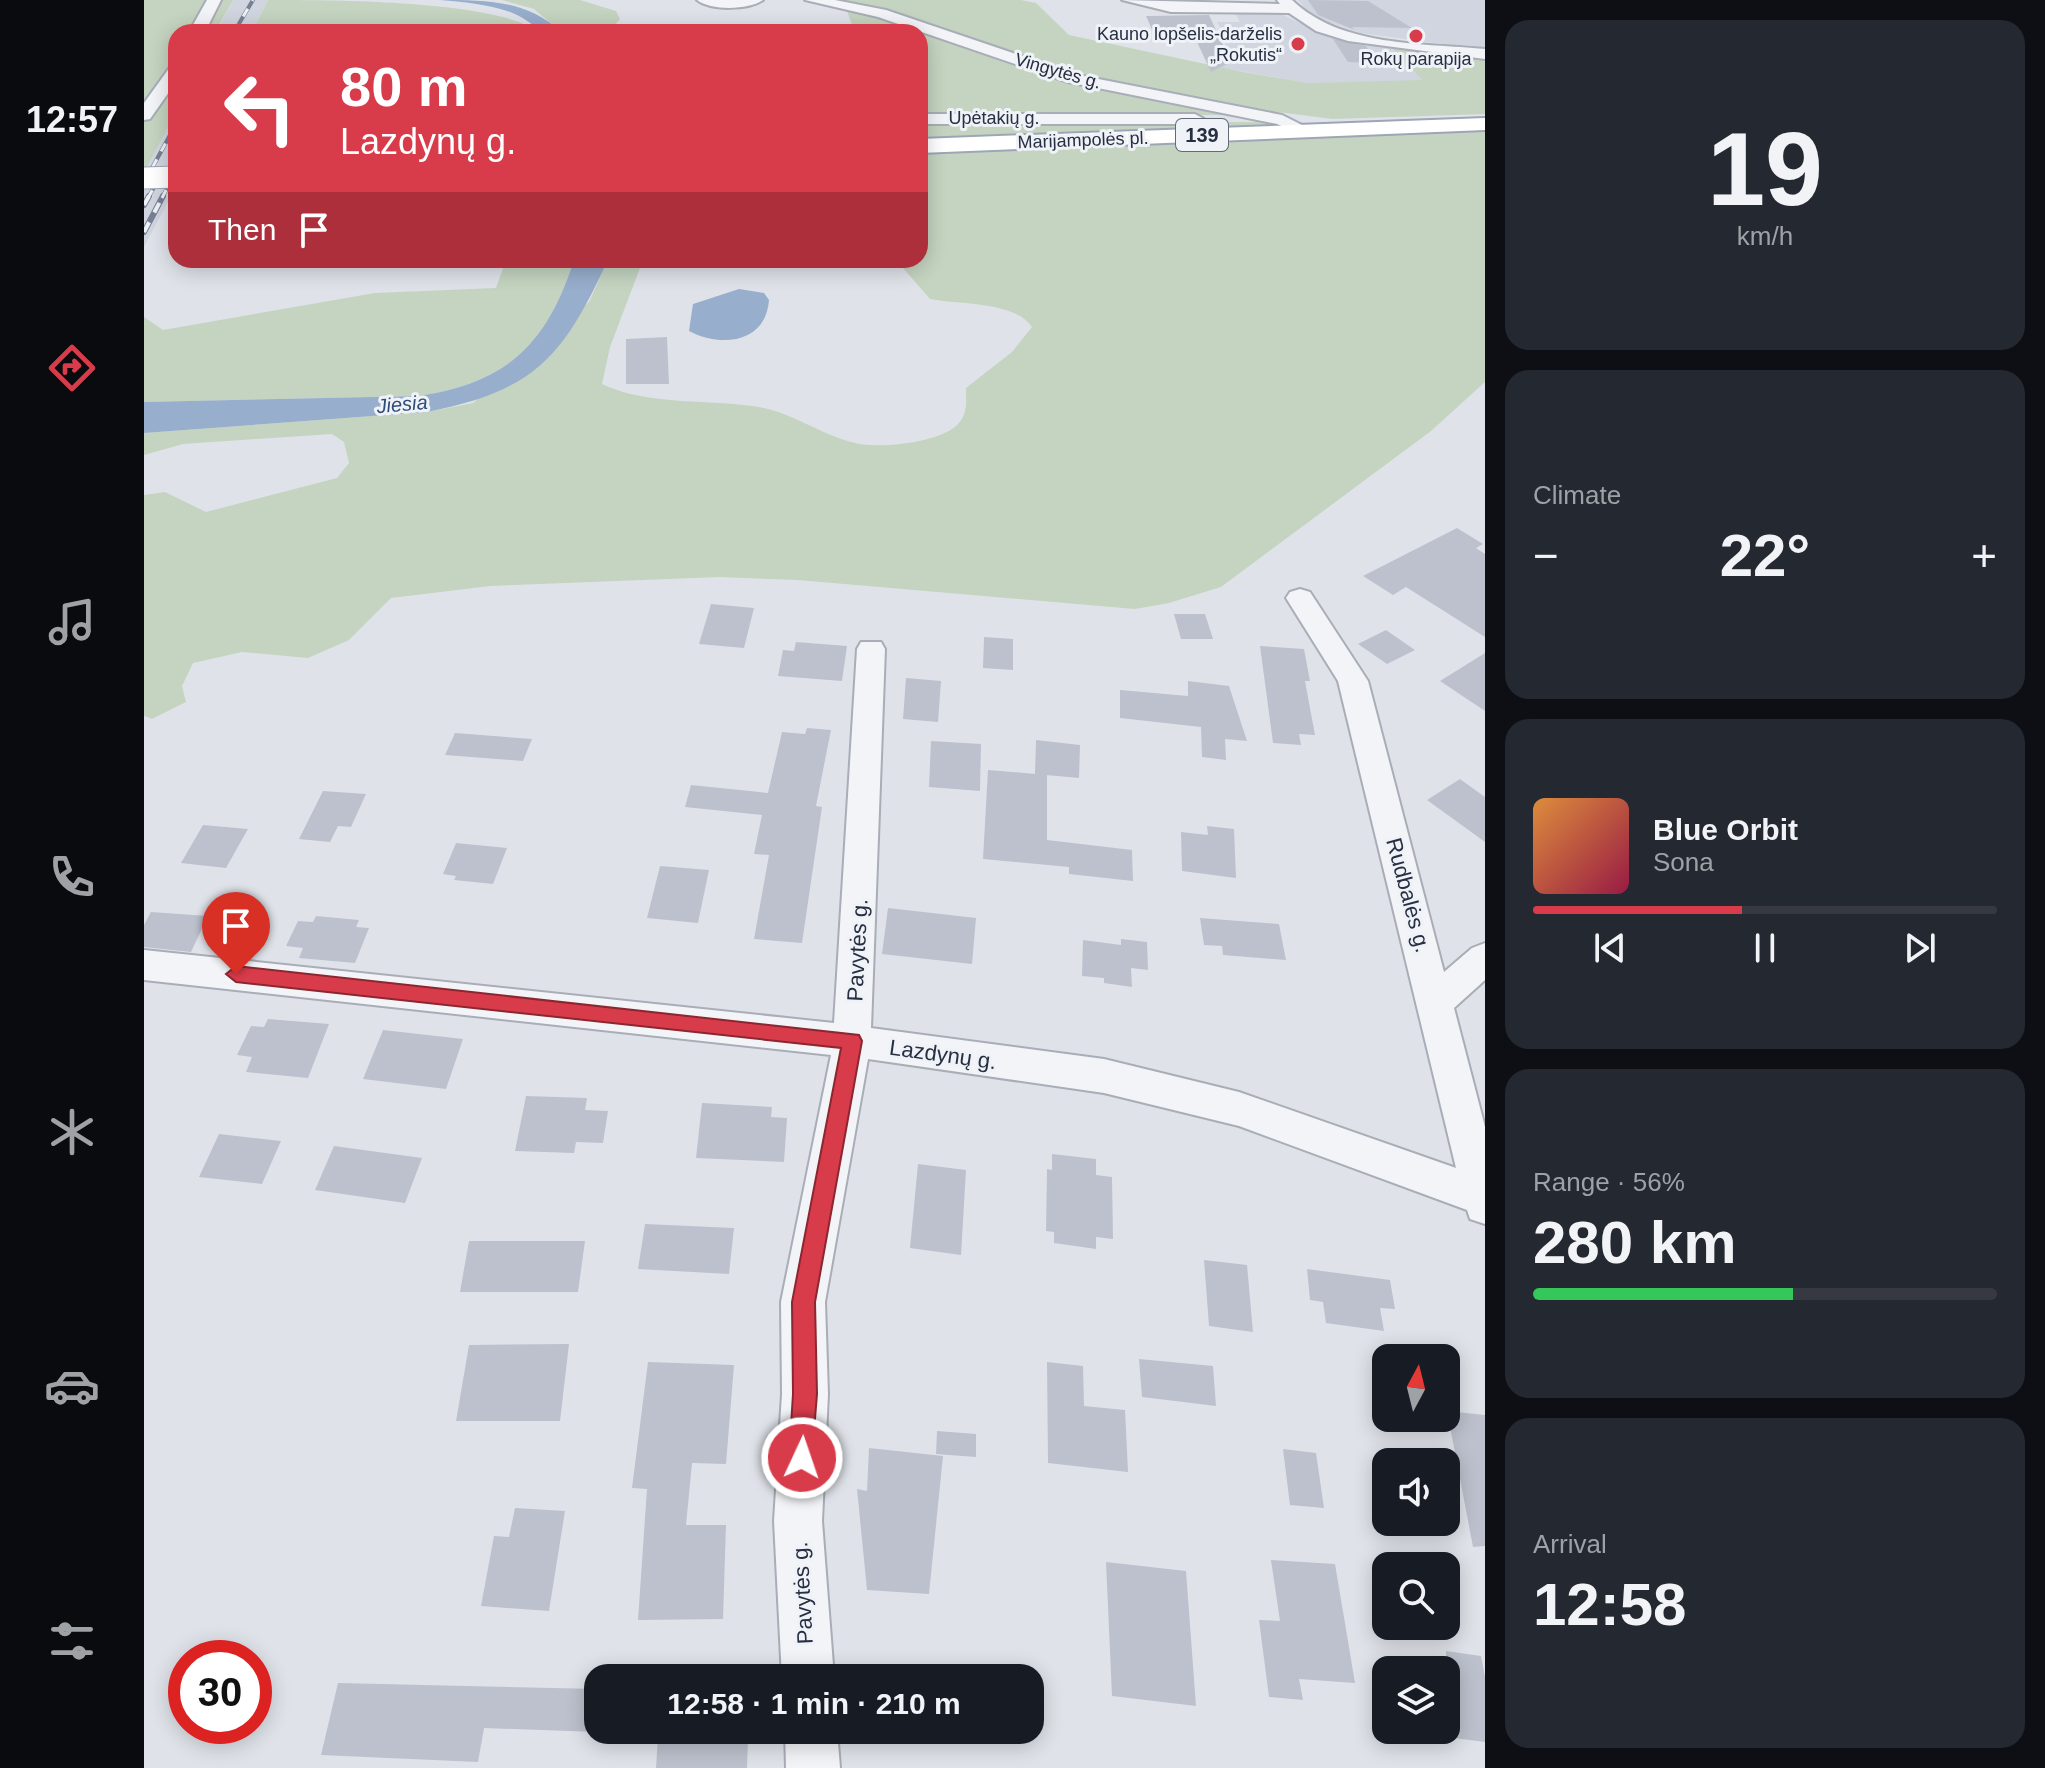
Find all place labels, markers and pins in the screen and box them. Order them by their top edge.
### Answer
place label: Kauno lopšelis-darželis „Rokutis“ [1097,24,1282,65]
marker: Rokų parapija [1407,27,1425,45]
marker: Kauno lopšelis-darželis „Rokutis“ [1289,35,1307,53]
place label: Rokų parapija [1360,49,1473,69]
pin [202,892,270,974]

